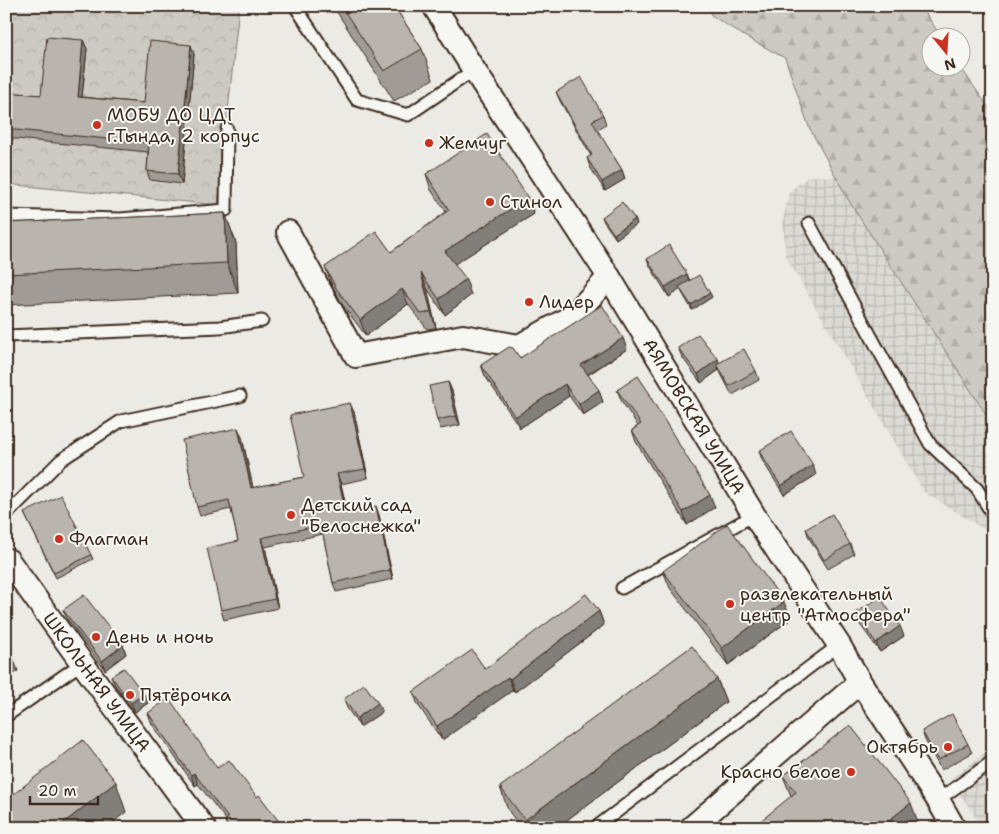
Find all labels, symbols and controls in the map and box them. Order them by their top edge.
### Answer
north arrow [922,28,972,78]
text: N [942,54,958,75]
place label: МОБУ ДО ЦДТ г.Тында, 2 корпус [107,103,260,148]
marker: МОБУ ДО ЦДТ г.Тында, 2 корпус [91,119,103,131]
place label: Жемчуг [439,131,506,155]
marker: Жемчуг [423,137,435,149]
place label: Стинол [500,190,562,214]
marker: Стинол [484,196,496,208]
place label: Лидер [539,290,594,314]
marker: Лидер [523,296,535,308]
street label: АЯМОВСКАЯ УЛИЦА [637,334,751,499]
place label: Детский сад "Белоснежка" [301,493,421,538]
marker: Детский сад "Белоснежка" [285,509,297,521]
place label: Флагман [69,527,149,551]
marker: Флагман [53,533,65,545]
place label: развлекательный центр "Атмосфера" [740,582,911,627]
marker: развлекательный центр "Атмосфера" [724,598,736,610]
street label: ШКОЛЬНАЯ УЛИЦА [37,607,156,757]
place label: День и ночь [106,625,214,649]
marker: День и ночь [90,631,102,643]
place label: Пятёрочка [140,683,231,707]
marker: Пятёрочка [124,689,136,701]
place label: Октябрь [866,735,938,759]
marker: Октябрь [942,741,954,753]
place label: Красно белое [720,760,841,784]
marker: Красно белое [845,766,857,778]
scale bar [30,774,98,806]
text: 20 m [38,781,77,801]

